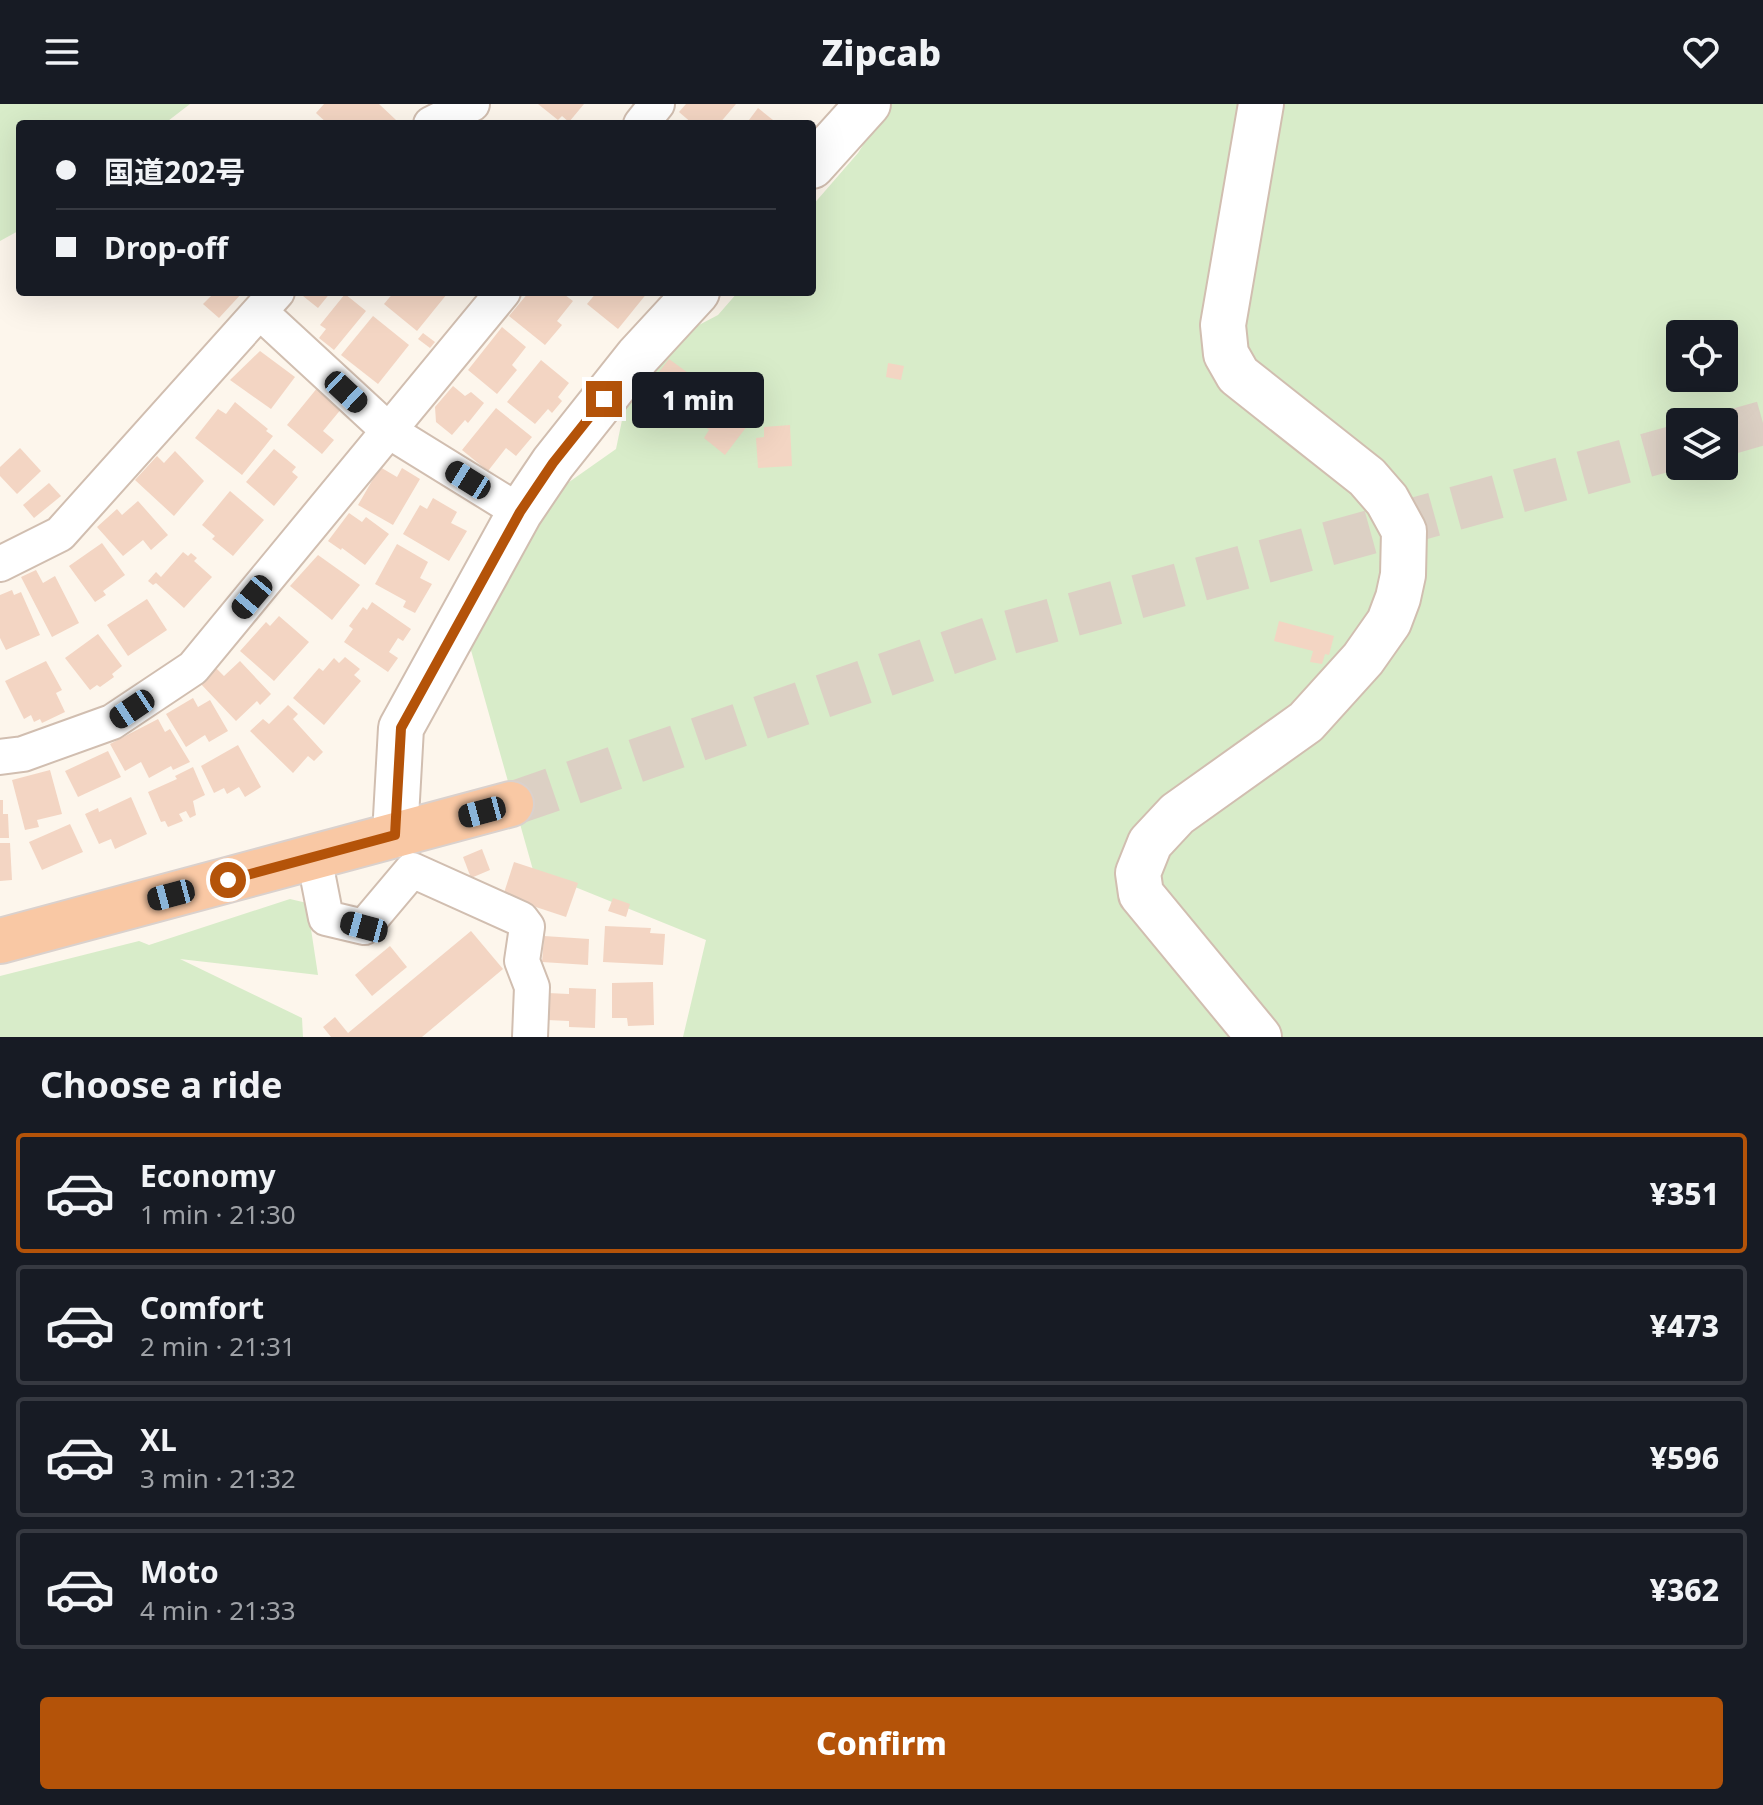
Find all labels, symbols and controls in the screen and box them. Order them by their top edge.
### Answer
text: Zipcab [822,28,941,77]
icon: menu [40,30,84,74]
icon: heart [1679,30,1723,74]
text: 国道202号 [104,151,245,192]
text: Drop-off [104,227,228,268]
map controls [1666,320,1738,480]
button: locate [1666,320,1738,392]
car [320,367,372,417]
callout: 1 min [632,371,764,427]
route end [586,381,622,417]
text: 1 min [662,382,734,418]
button: layers [1666,408,1738,480]
car [441,457,495,503]
car [227,571,277,623]
car [105,686,159,732]
car [456,794,508,830]
route start [210,862,246,898]
car [145,877,197,913]
car [338,909,390,945]
text: Choose a ride [40,1060,282,1109]
text: Economy [140,1155,276,1196]
icon: car [44,1157,116,1229]
text: ¥351 [1650,1173,1719,1214]
text: 1 min · 21:30 [140,1196,296,1232]
text: Comfort [140,1287,264,1328]
icon: car [44,1289,116,1361]
text: ¥473 [1650,1305,1719,1346]
text: 2 min · 21:31 [140,1328,296,1364]
text: XL [140,1419,177,1460]
icon: car [44,1421,116,1493]
text: ¥596 [1650,1437,1719,1478]
text: 3 min · 21:32 [140,1460,296,1496]
text: Moto [140,1551,219,1592]
icon: car [44,1553,116,1625]
text: ¥362 [1650,1569,1719,1610]
text: 4 min · 21:33 [140,1592,296,1628]
button: Confirm [40,1697,1723,1789]

